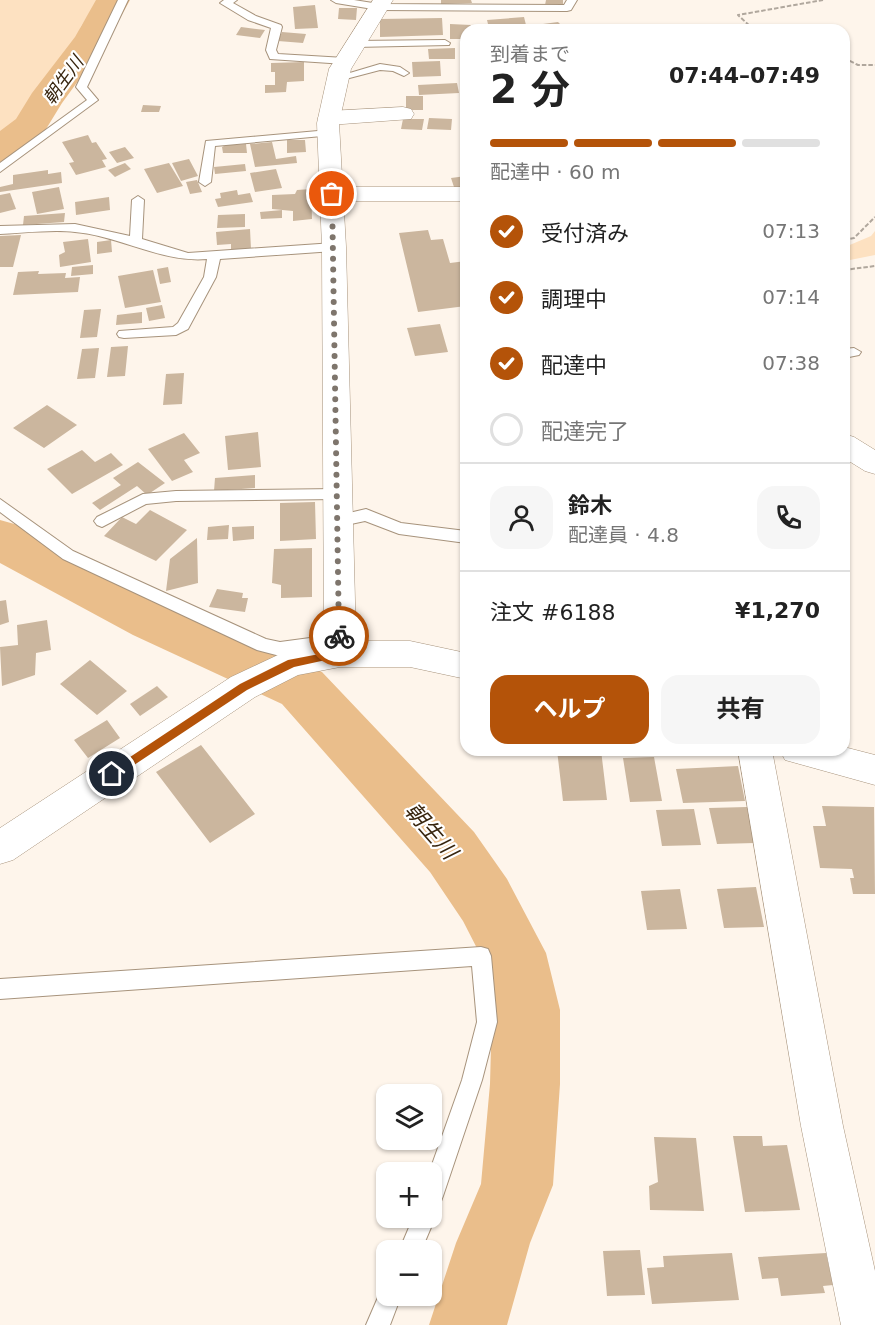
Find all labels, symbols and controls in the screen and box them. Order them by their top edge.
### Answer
text: 到着まで [490,42,570,66]
water label: 朝生川 [39,50,89,108]
text: 07:44–07:49 [669,63,820,88]
text: 2 分 [490,67,570,112]
text: 配達中 · 60 m [490,160,620,184]
pin [306,168,357,219]
icon: bag [315,177,348,210]
icon: check [490,215,523,248]
text: 07:13 [762,219,820,243]
text: 受付済み [541,221,629,246]
icon: check [490,281,523,314]
text: 07:14 [762,285,820,309]
text: 調理中 [541,287,607,312]
icon: check [490,347,523,380]
text: 07:38 [762,351,820,375]
text: 配達中 [541,353,607,378]
text: 配達完了 [541,419,629,444]
button: person [490,486,553,549]
button: phone [757,486,820,549]
text: 鈴木 [568,493,612,518]
text: 配達員 · 4.8 [568,523,679,547]
text: ¥1,270 [735,598,820,623]
text: 注文 #6188 [490,600,615,625]
courier [309,606,369,666]
icon: bike [323,620,356,653]
button: ヘルプ [490,675,649,744]
button: 共有 [661,675,820,744]
pin [86,748,137,799]
icon: home [95,757,128,790]
water label: 朝生川 [400,798,463,866]
map controls [376,1084,442,1306]
button: layers [376,1084,442,1150]
button: + [376,1162,442,1228]
button: − [376,1240,442,1306]

